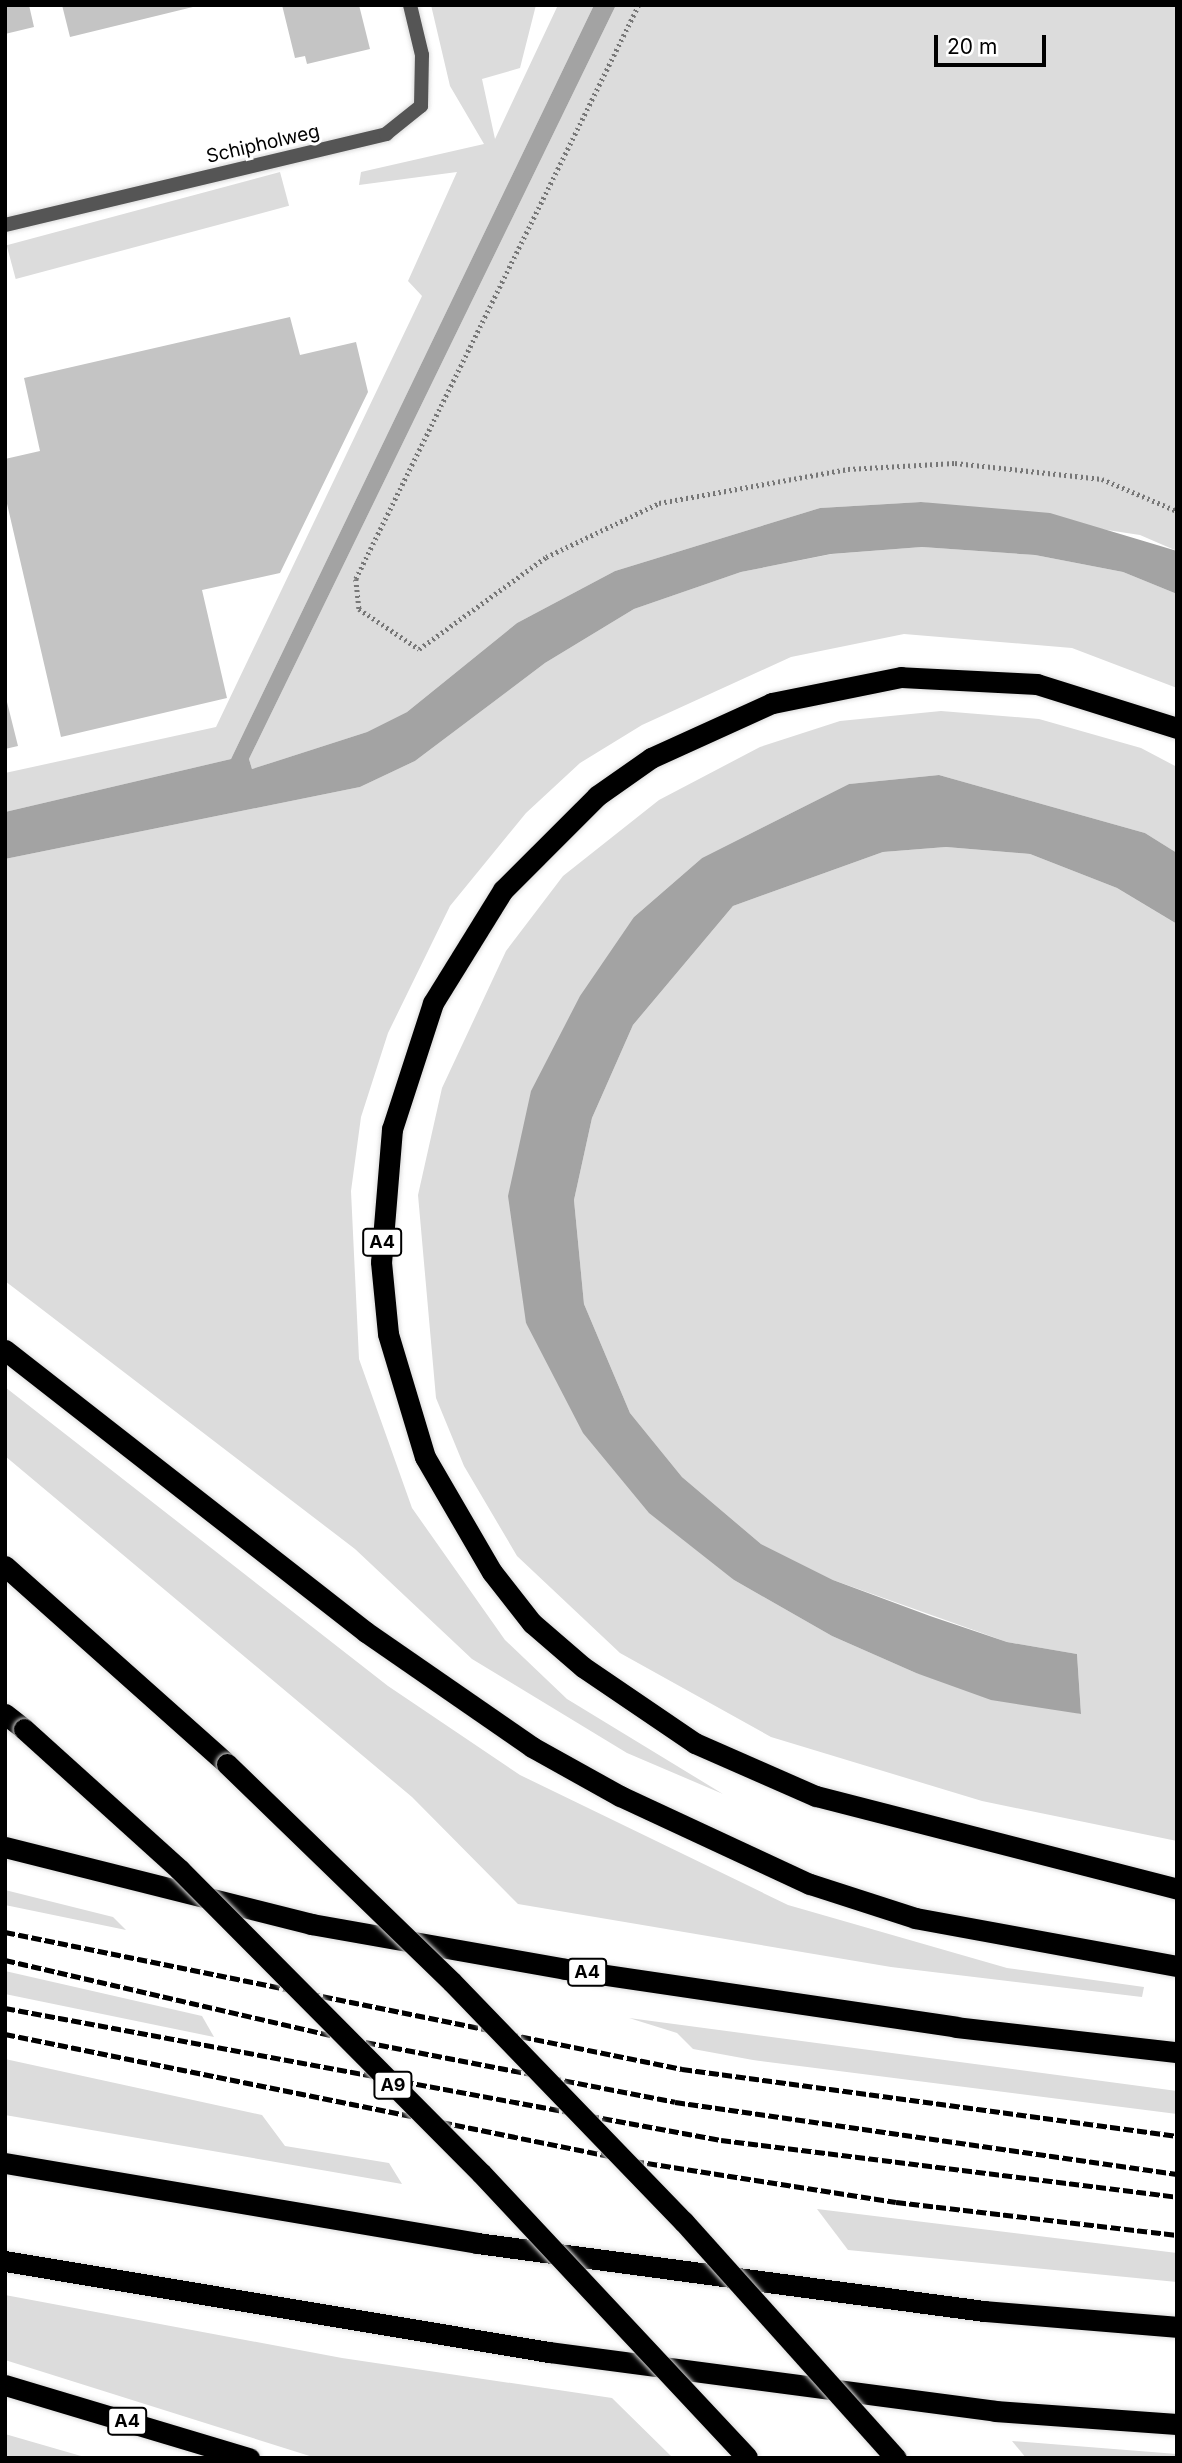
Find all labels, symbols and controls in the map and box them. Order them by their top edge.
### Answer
scale bar [937,21,1049,65]
text: 20 m [947,34,997,59]
street label: Schipholweg [204,120,322,168]
road number: A4 [361,1227,403,1256]
road number: A4 [566,1958,608,1986]
road number: A9 [372,2070,414,2099]
road number: A4 [106,2406,148,2435]

